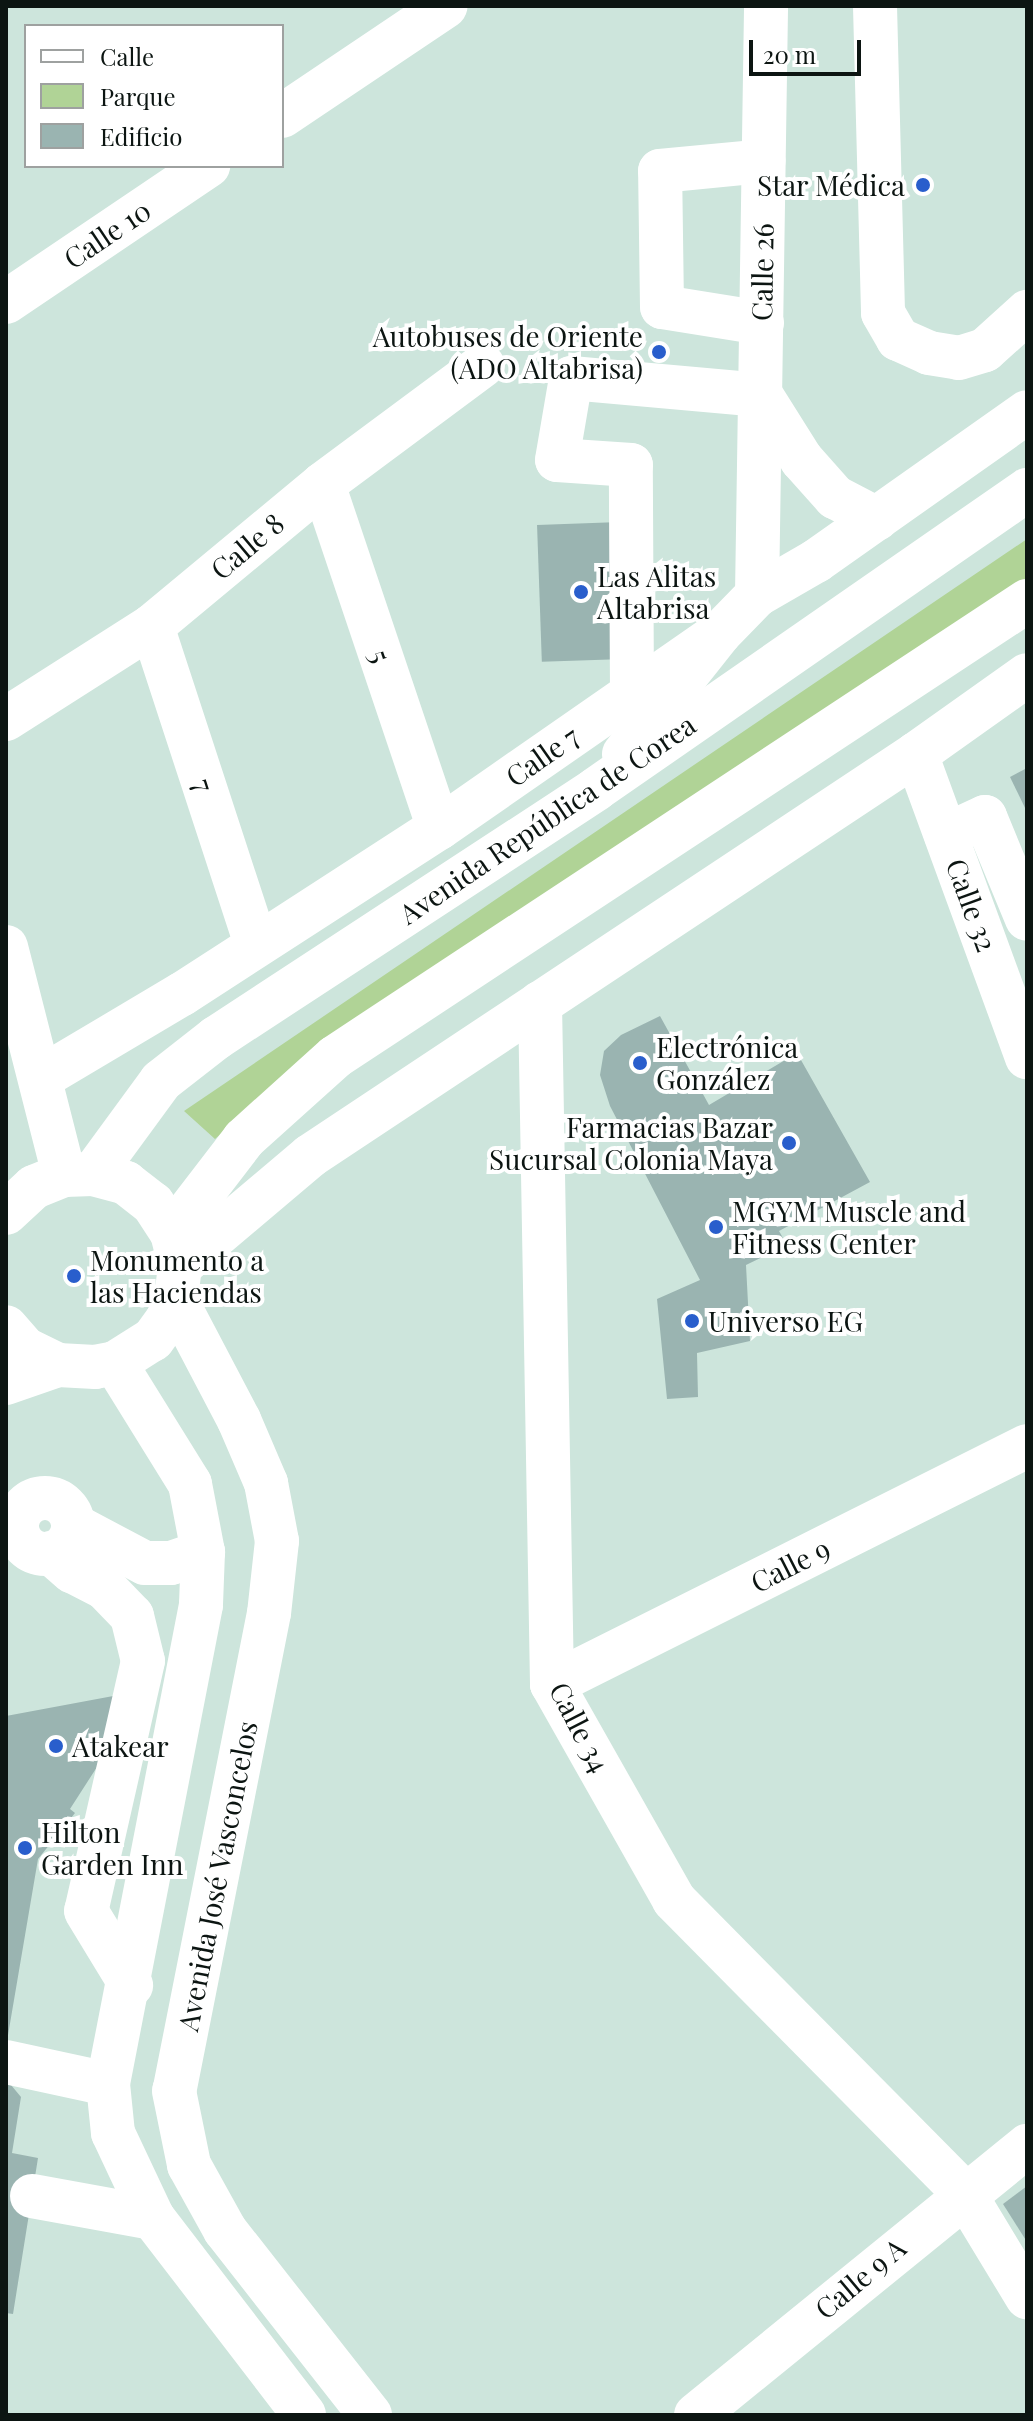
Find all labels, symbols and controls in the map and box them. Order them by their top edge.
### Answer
legend [24,24,284,168]
scale bar [753,24,865,74]
text: 20 m [763,38,816,70]
text: Calle [100,40,154,72]
text: Parque [100,80,176,112]
text: Edificio [100,120,182,152]
place label: Star Médica [757,168,905,202]
marker: Star Médica [912,174,934,196]
street label: Calle 10 [57,193,157,275]
street label: Calle 26 [744,223,780,321]
place label: Autobuses de Oriente (ADO Altabrisa) [373,319,643,385]
marker: Autobuses de Oriente (ADO Altabrisa) [650,343,668,361]
street label: Calle 8 [204,506,290,586]
place label: Las Alitas Altabrisa [597,559,717,625]
marker: Las Alitas Altabrisa [572,583,590,601]
street label: 5 [363,645,399,667]
street label: Avenida República de Corea [392,707,702,931]
street label: Calle 7 [499,719,585,793]
street label: 7 [186,774,222,796]
street label: Calle 32 [940,854,1004,956]
place label: Electrónica González [656,1030,798,1096]
marker: Electrónica González [631,1054,649,1072]
place label: Farmacias Bazar Sucursal Colonia Maya [489,1110,773,1176]
marker: Farmacias Bazar Sucursal Colonia Maya [780,1134,798,1152]
place label: MGYM Muscle and Fitness Center [732,1194,966,1260]
marker: MGYM Muscle and Fitness Center [707,1218,725,1236]
place label: Monumento a las Haciendas [90,1243,264,1309]
marker: Monumento a las Haciendas [65,1267,83,1285]
place label: Universo EG [708,1304,863,1338]
marker: Universo EG [683,1312,701,1330]
street label: Calle 9 [745,1531,835,1599]
street label: Calle 34 [543,1676,617,1778]
street label: Avenida José Vasconcelos [170,1718,264,2034]
place label: Atakear [72,1729,169,1763]
marker: Atakear [47,1737,65,1755]
place label: Hilton Garden Inn [41,1815,183,1881]
marker: Hilton Garden Inn [16,1839,34,1857]
street label: Calle 9 A [807,2230,913,2326]

